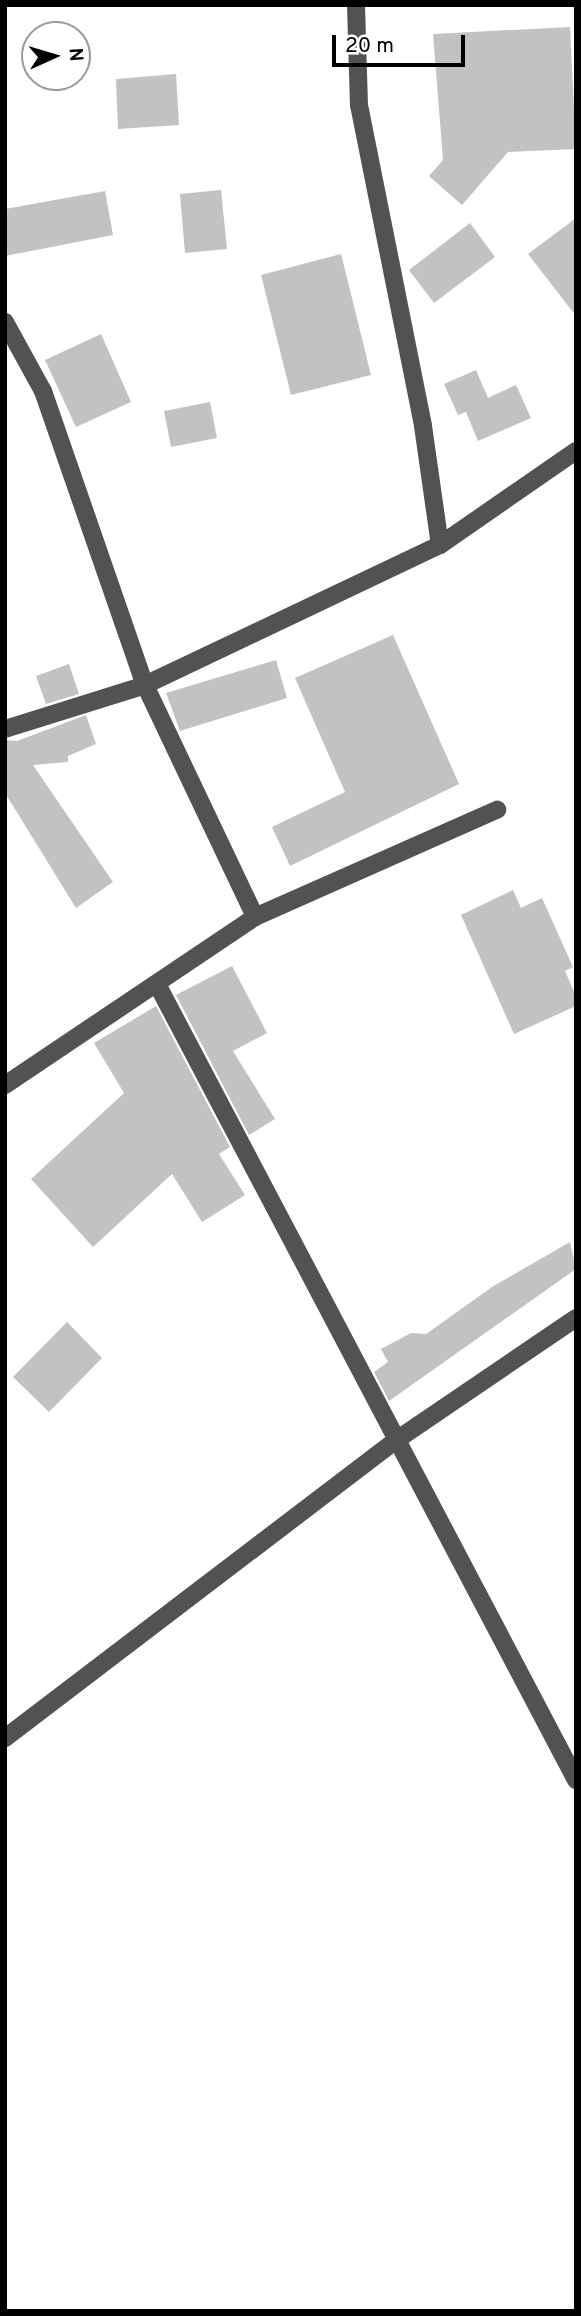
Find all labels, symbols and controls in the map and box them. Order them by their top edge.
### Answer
north arrow [21,21,91,91]
scale bar [336,21,469,65]
text: 20 m [345,33,394,60]
text: N [63,47,87,62]

